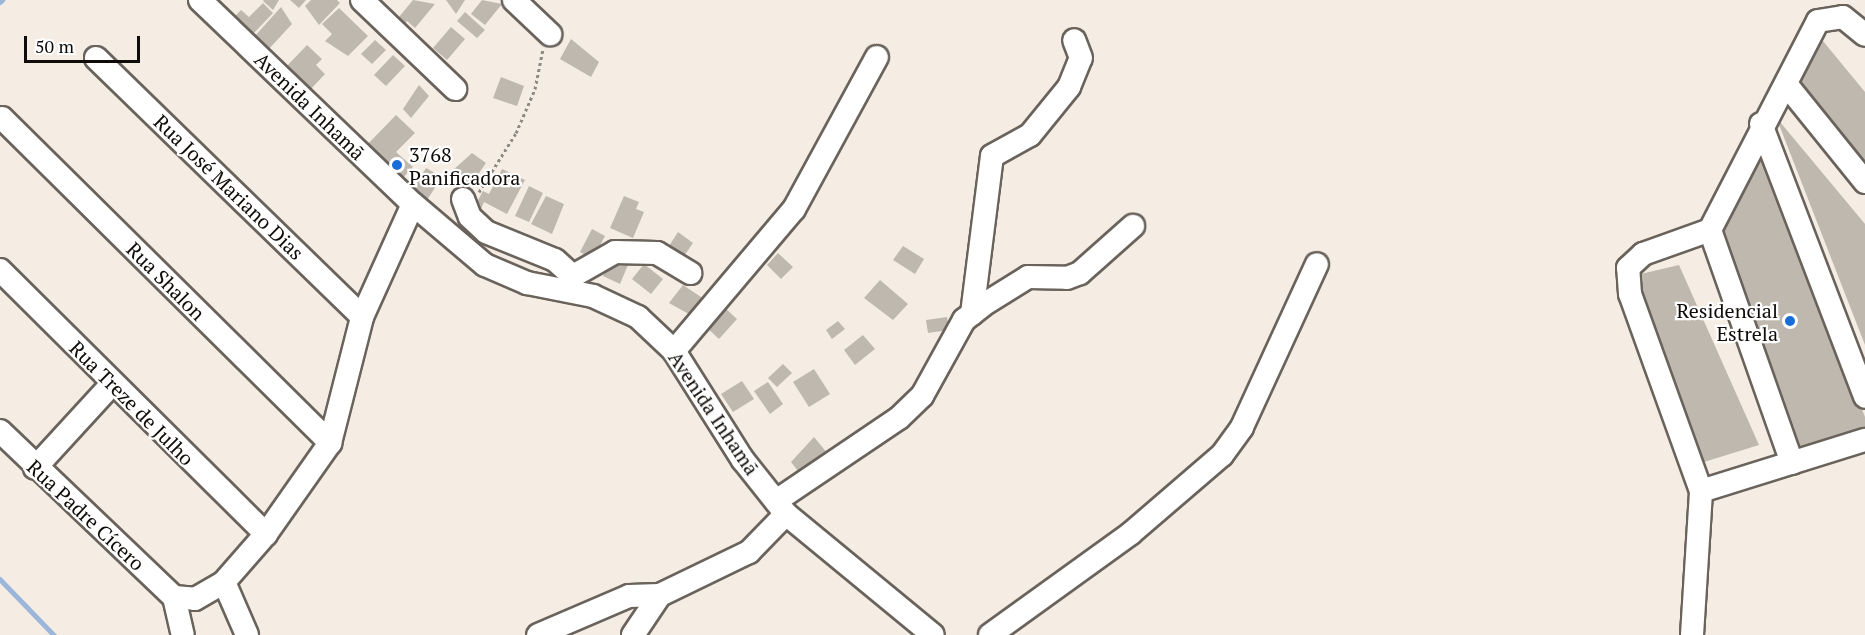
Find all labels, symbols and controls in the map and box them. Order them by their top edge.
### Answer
scale bar [27,24,142,62]
text: 50 m [35,34,74,58]
street label: Avenida Inhamã [250,47,370,165]
street label: Rua José Mariano Dias [149,109,309,265]
place label: 3768 Panificadora [409,142,520,189]
marker: 3768 Panificadora [390,158,404,172]
street label: Rua Shalon [122,237,210,325]
place label: Residencial Estrela [1676,298,1778,345]
marker: Residencial Estrela [1783,314,1797,328]
street label: Rua Treze de Julho [65,336,199,470]
street label: Avenida Inhamã [664,347,764,479]
street label: Rua Padre Cícero [22,455,150,575]

